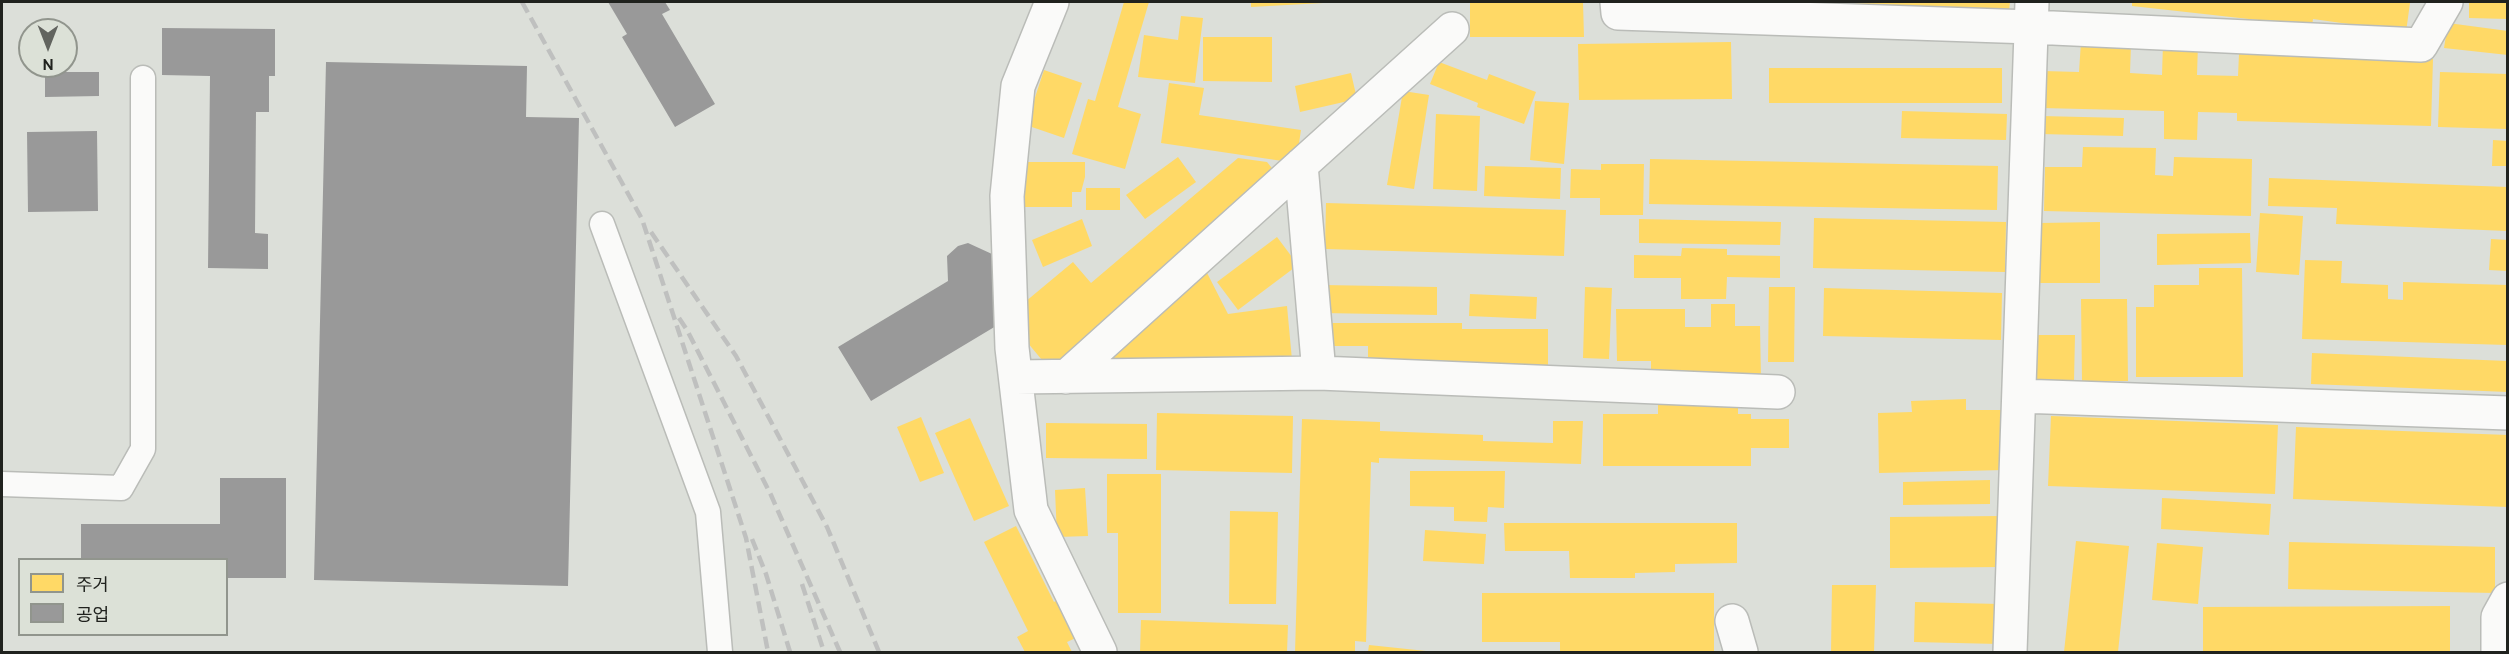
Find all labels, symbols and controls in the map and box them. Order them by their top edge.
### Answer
north arrow [18,18,78,78]
text: N [42,55,54,74]
legend [18,558,228,636]
text: 주거 [76,574,109,596]
text: 공업 [76,604,109,626]

